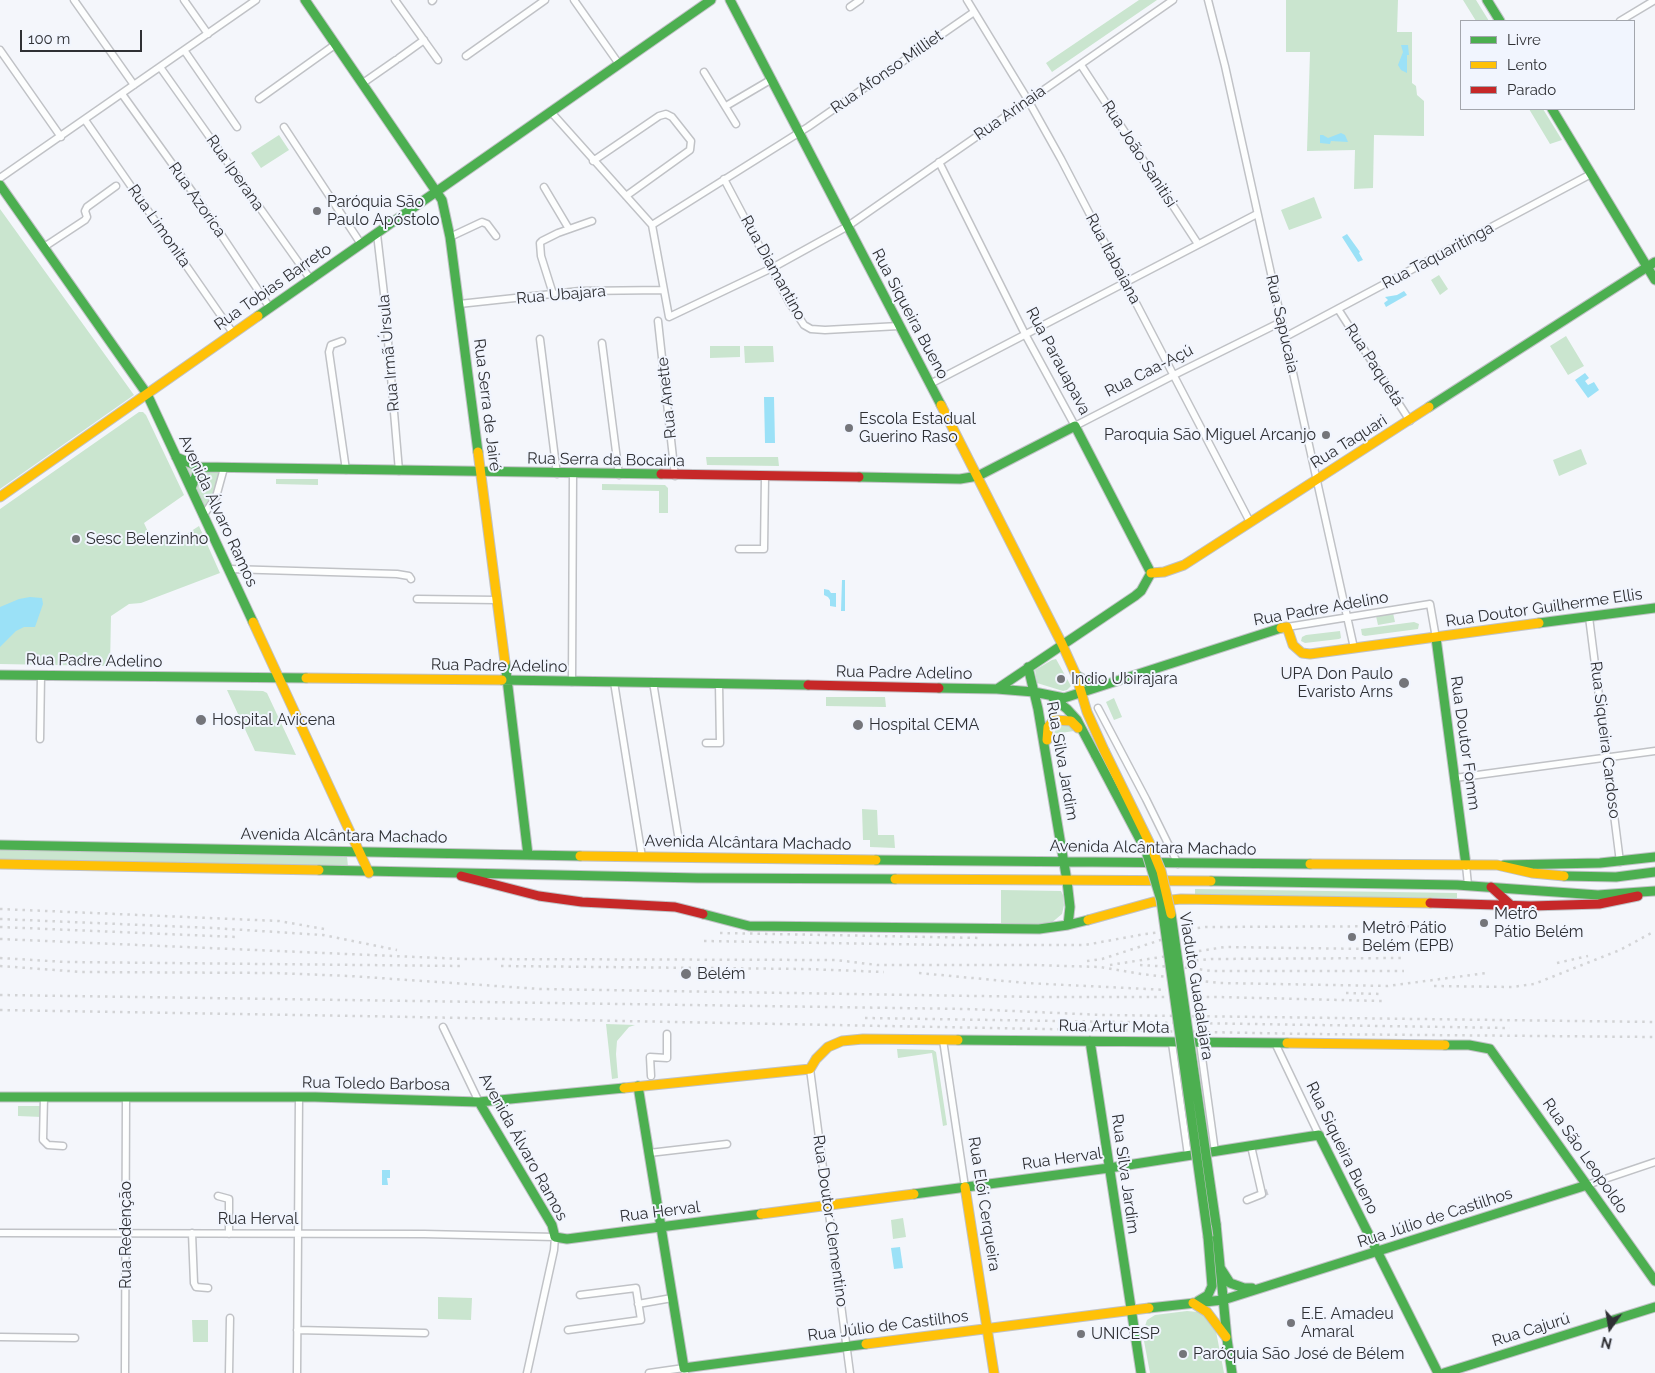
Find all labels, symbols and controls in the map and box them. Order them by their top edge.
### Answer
scale bar [22,20,145,52]
legend [1460,20,1635,110]
street label: Rua Afonso Milliet [827,26,947,118]
text: 100 m [28,30,70,48]
text: Livre [1507,31,1541,49]
text: Lento [1507,56,1547,74]
street label: Rua Arinaia [971,81,1049,145]
text: Parado [1507,81,1556,99]
street label: Rua João Sanitisi [1097,97,1181,211]
street label: Rua Iperana [202,131,268,215]
street label: Rua Azorica [164,159,230,241]
street label: Rua Limonita [123,181,195,271]
place label: Paróquia São Paulo Apóstolo [327,192,440,230]
marker: Paróquia São Paulo Apóstolo [311,205,323,217]
street label: Rua Itabaiana [1081,211,1145,307]
street label: Rua Diamantino [736,212,810,324]
street label: Rua Taquaritinga [1379,219,1497,293]
street label: Rua Tobias Barreto [211,239,335,335]
street label: Rua Siqueira Bueno [868,246,952,382]
street label: Rua Sapucaia [1261,273,1303,375]
street label: Rua Ubajara [515,282,607,308]
street label: Rua Irmã Úrsula [374,294,404,412]
street label: Rua Parauapava [1022,304,1094,418]
street label: Rua Paquetá [1340,320,1408,410]
street label: Rua Serra de Jairé [469,337,505,473]
street label: Rua Caa-Açú [1102,341,1196,401]
street label: Rua Anette [653,356,681,440]
place label: Escola Estadual Guerino Raso [859,409,976,447]
street label: Rua Taquari [1307,411,1391,473]
marker: Escola Estadual Guerino Raso [843,422,855,434]
place label: Paroquia São Miguel Arcanjo [1104,425,1316,445]
marker: Paroquia São Miguel Arcanjo [1320,429,1332,441]
street label: Avenida Álvaro Ramos [174,432,262,590]
street label: Rua Serra da Bocaina [527,449,685,471]
place label: Sesc Belenzinho [86,529,208,549]
marker: Sesc Belenzinho [70,533,82,545]
street label: Rua Doutor Guilherme Ellis [1444,585,1644,631]
street label: Rua Padre Adelino [1252,588,1390,630]
street label: Rua Padre Adelino [26,650,162,672]
street label: Rua Padre Adelino [431,655,567,677]
street label: Rua Siqueira Cardoso [1586,660,1624,820]
street label: Rua Padre Adelino [836,662,972,684]
place label: UPA Don Paulo Evaristo Arns [1281,664,1393,702]
place label: Indio Ubirajara [1071,669,1178,689]
marker: Indio Ubirajara [1055,673,1067,685]
street label: Rua Doutor Fomm [1446,675,1484,811]
marker: UPA Don Paulo Evaristo Arns [1397,676,1411,690]
street label: Rua Silva Jardim [1042,700,1082,822]
place label: Hospital Avicena [212,710,335,730]
marker: Hospital Avicena [194,713,208,727]
place label: Hospital CEMA [869,715,979,735]
marker: Hospital CEMA [851,718,865,732]
street label: Avenida Alcântara Machado [240,825,448,847]
street label: Avenida Alcântara Machado [644,832,852,854]
street label: Avenida Alcântara Machado [1049,837,1257,859]
place label: Metrô Pátio Belém [1494,904,1583,942]
street label: Viaduto Guadalajara [1175,911,1217,1061]
marker: Metrô Pátio Belém [1478,917,1490,929]
place label: Metrô Pátio Belém (EPB) [1362,918,1454,956]
marker: Metrô Pátio Belém (EPB) [1346,931,1358,943]
place label: Belém [697,964,745,984]
marker: Belém [679,967,693,981]
street label: Rua Artur Mota [1058,1016,1170,1038]
street label: Avenida Álvaro Ramos [475,1070,571,1224]
street label: Rua Toledo Barbosa [302,1073,450,1095]
street label: Rua Siqueira Bueno [1302,1079,1382,1217]
street label: Rua São Leopoldo [1538,1095,1632,1217]
street label: Rua Silva Jardim [1107,1113,1143,1235]
street label: Rua Doutor Clementino [808,1134,852,1308]
street label: Rua Elói Cerqueira [964,1135,1004,1273]
street label: Rua Herval [1021,1144,1103,1174]
street label: Rua Redenção [116,1181,136,1289]
street label: Rua Júlio de Castilhos [1355,1184,1515,1252]
street label: Rua Herval [619,1198,701,1226]
street label: Rua Herval [218,1209,298,1229]
north arrow [1585,1303,1635,1353]
place label: E.E. Amadeu Amaral [1301,1304,1394,1342]
street label: Rua Júlio de Castilhos [807,1307,969,1345]
street label: Rua Cajurú [1490,1309,1572,1351]
marker: E.E. Amadeu Amaral [1285,1317,1297,1329]
place label: UNICESP [1091,1324,1160,1344]
marker: UNICESP [1075,1328,1087,1340]
text: N [1600,1334,1614,1352]
place label: Paróquia São José de Bélem [1193,1344,1404,1364]
marker: Paróquia São José de Bélem [1177,1348,1189,1360]

